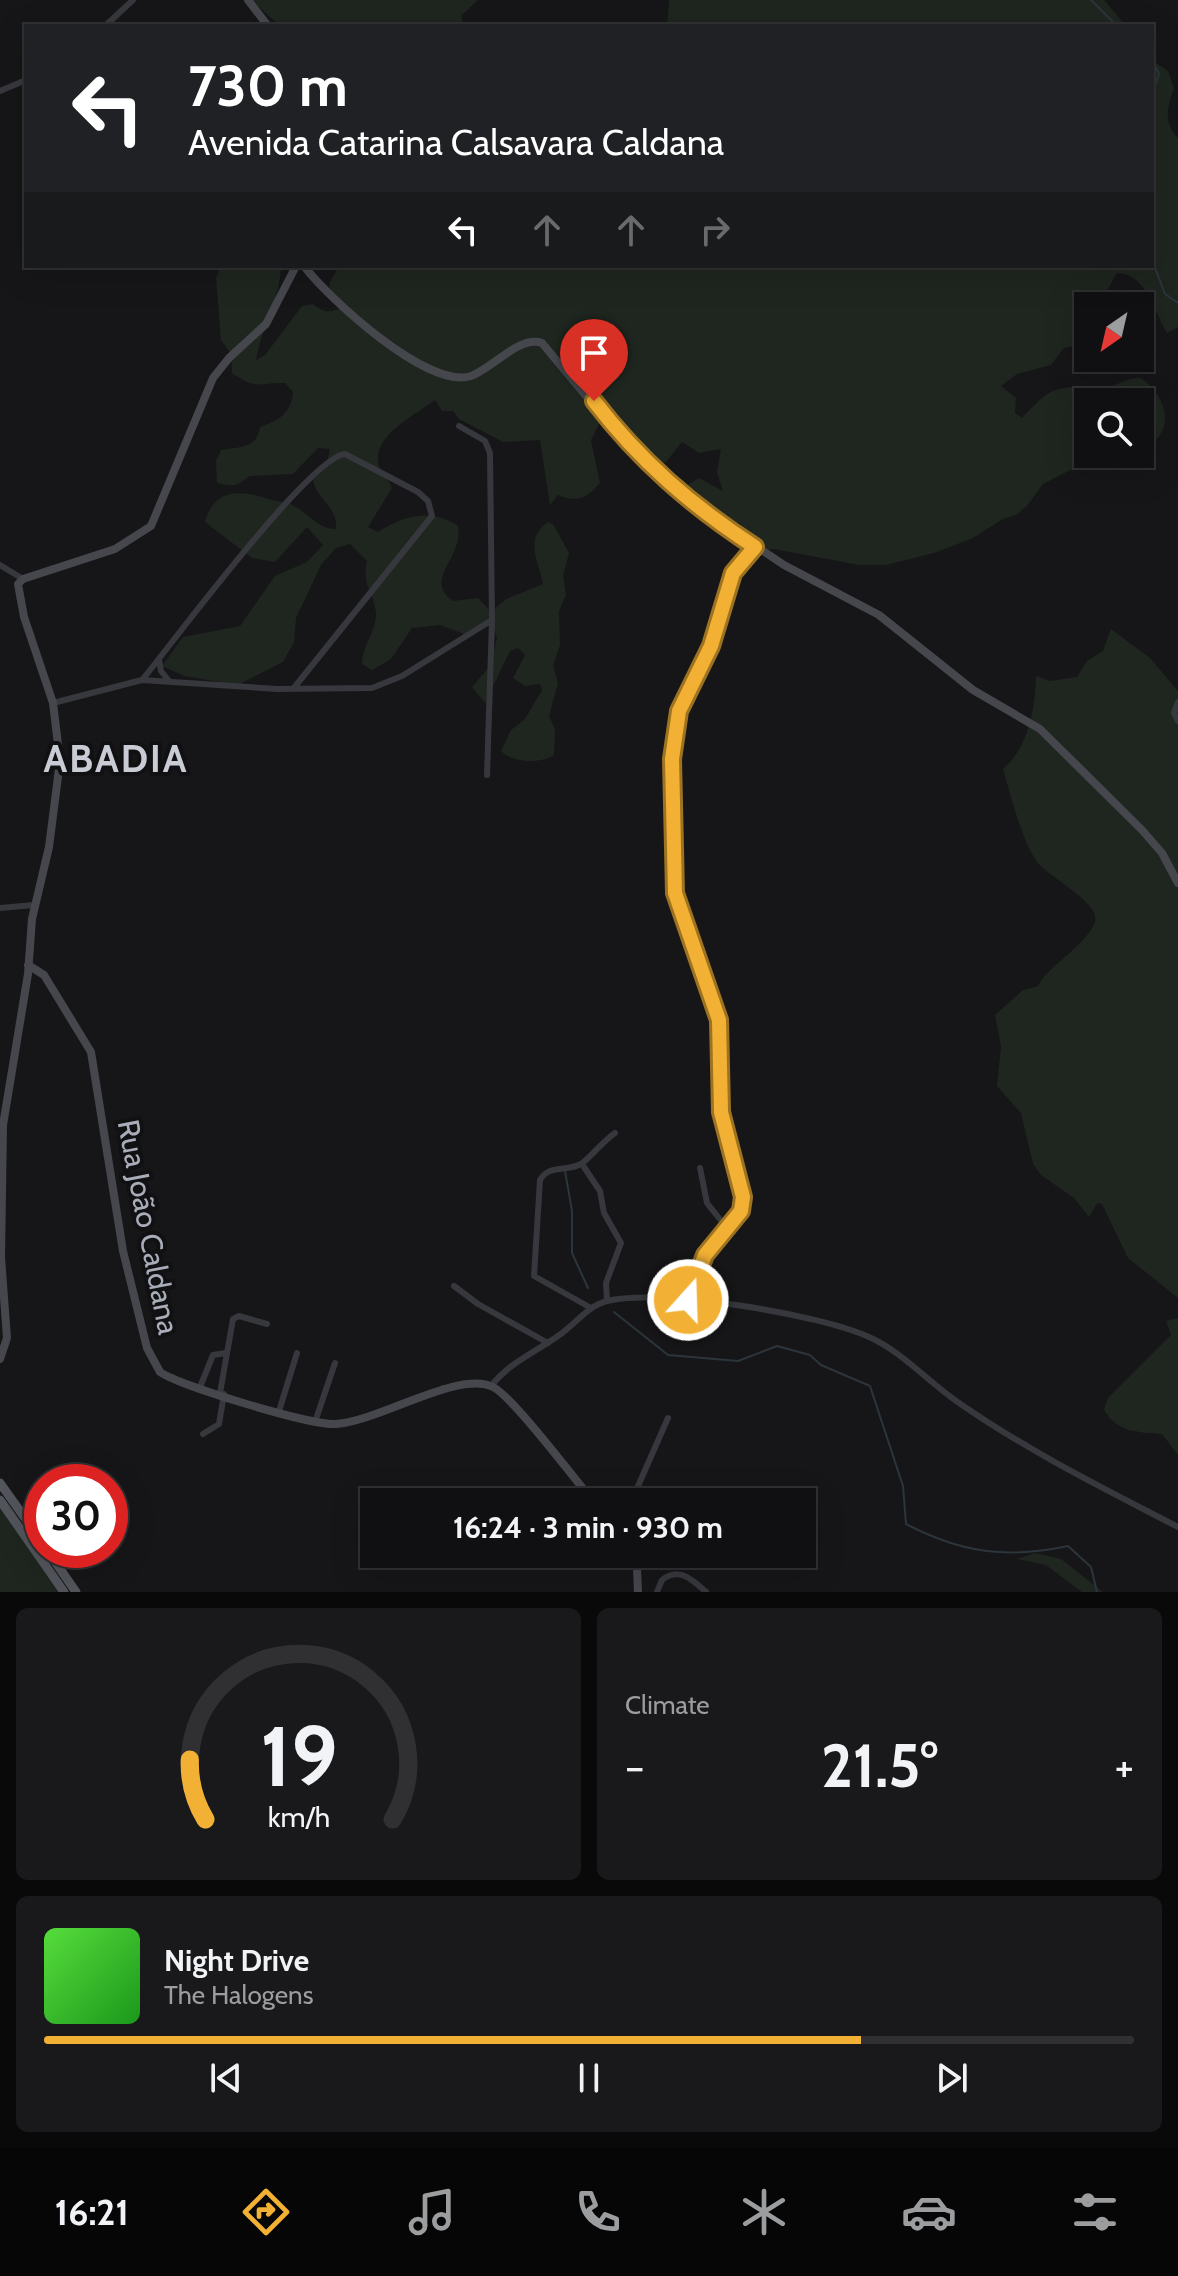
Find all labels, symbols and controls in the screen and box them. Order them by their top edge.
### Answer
text: 730 m [188,52,348,120]
icon: left [56,56,160,160]
text: Avenida Catarina Calsavara Caldana [188,120,724,164]
icon: left [441,208,485,252]
icon: ahead [525,208,569,252]
icon: ahead [609,208,653,252]
icon: right [693,208,737,252]
north arrow [1074,292,1154,372]
map controls [1074,292,1154,468]
pin [560,319,628,401]
icon: arrive [572,331,616,375]
button: search [1074,388,1154,468]
district label: ABADIA [43,735,189,782]
street label: Rua João Caldana [110,1116,188,1338]
position arrow [646,1258,730,1342]
speed limit sign: 30 [24,1464,128,1568]
text: 16:24 · 3 min · 930 m [453,1509,723,1546]
text: Climate [625,1689,710,1721]
text: 19 [260,1706,337,1807]
text: 21.5° [821,1729,938,1802]
text: − [625,1740,644,1793]
text: + [1115,1740,1134,1793]
text: km/h [267,1799,330,1834]
text: Night Drive [164,1942,309,1979]
text: The Halogens [164,1979,313,2011]
icon: previous [204,2056,248,2100]
icon: pause [567,2056,611,2100]
icon: next [930,2056,974,2100]
icon: directions [238,2184,294,2240]
icon: music [404,2184,460,2240]
icon: phone [570,2184,626,2240]
icon: climate [736,2184,792,2240]
icon: car [901,2184,957,2240]
icon: filters [1067,2184,1123,2240]
text: 16:21 [55,2190,129,2234]

